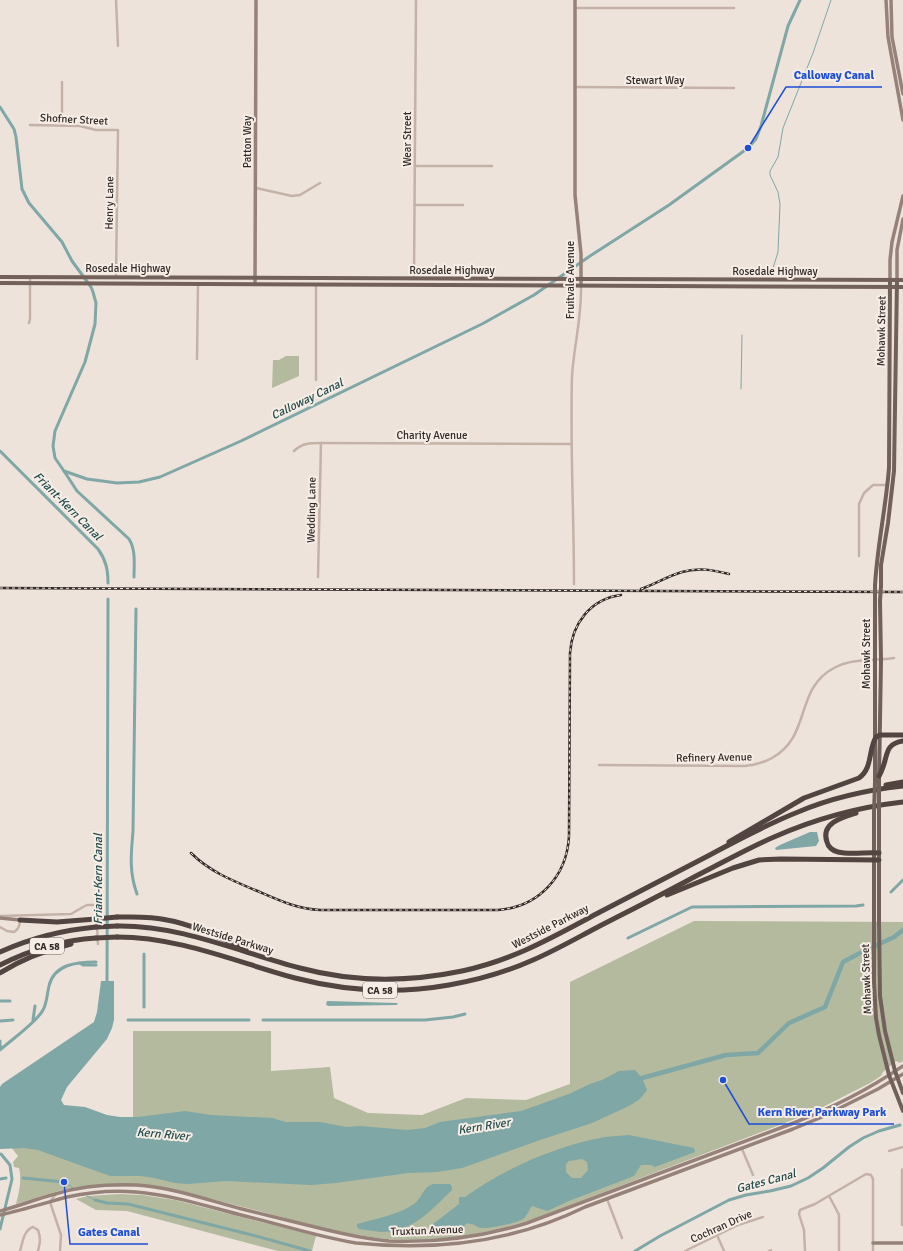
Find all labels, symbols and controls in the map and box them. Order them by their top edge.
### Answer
callout: Calloway Canal [786,63,882,87]
text: Calloway Canal [794,68,875,83]
street label: Stewart Way [626,74,685,87]
street label: Shofner Street [40,111,108,128]
street label: Wear Street [401,111,414,167]
street label: Patton Way [241,115,254,168]
street label: Henry Lane [103,176,116,230]
street label: Fruitvale Avenue [564,241,577,319]
street label: Rosedale Highway [85,262,172,275]
street label: Rosedale Highway [409,264,496,277]
street label: Rosedale Highway [732,265,819,278]
street label: Mohawk Street [874,295,889,366]
water label: Calloway Canal [269,375,347,423]
street label: Charity Avenue [396,429,468,442]
water label: Friant-Kern Canal [30,469,106,545]
street label: Wedding Lane [304,477,319,543]
street label: Mohawk Street [860,619,873,689]
street label: Refinery Avenue [676,750,752,765]
water label: Friant-Kern Canal [91,832,106,924]
street label: Westside Parkway [510,901,591,951]
street label: Westside Parkway [191,920,276,957]
road number: CA 58 [30,938,64,954]
street label: Mohawk Street [859,943,874,1014]
road number: CA 58 [363,982,397,998]
callout: Kern River Parkway Park [749,1100,894,1124]
text: Kern River Parkway Park [758,1105,887,1120]
water label: Kern River [457,1115,513,1138]
water label: Kern River [136,1125,191,1144]
water label: Gates Canal [735,1166,799,1197]
street label: Cochran Drive [688,1207,754,1246]
callout: Gates Canal [70,1220,148,1244]
street label: Truxtun Avenue [390,1223,464,1238]
text: Gates Canal [78,1225,140,1240]

